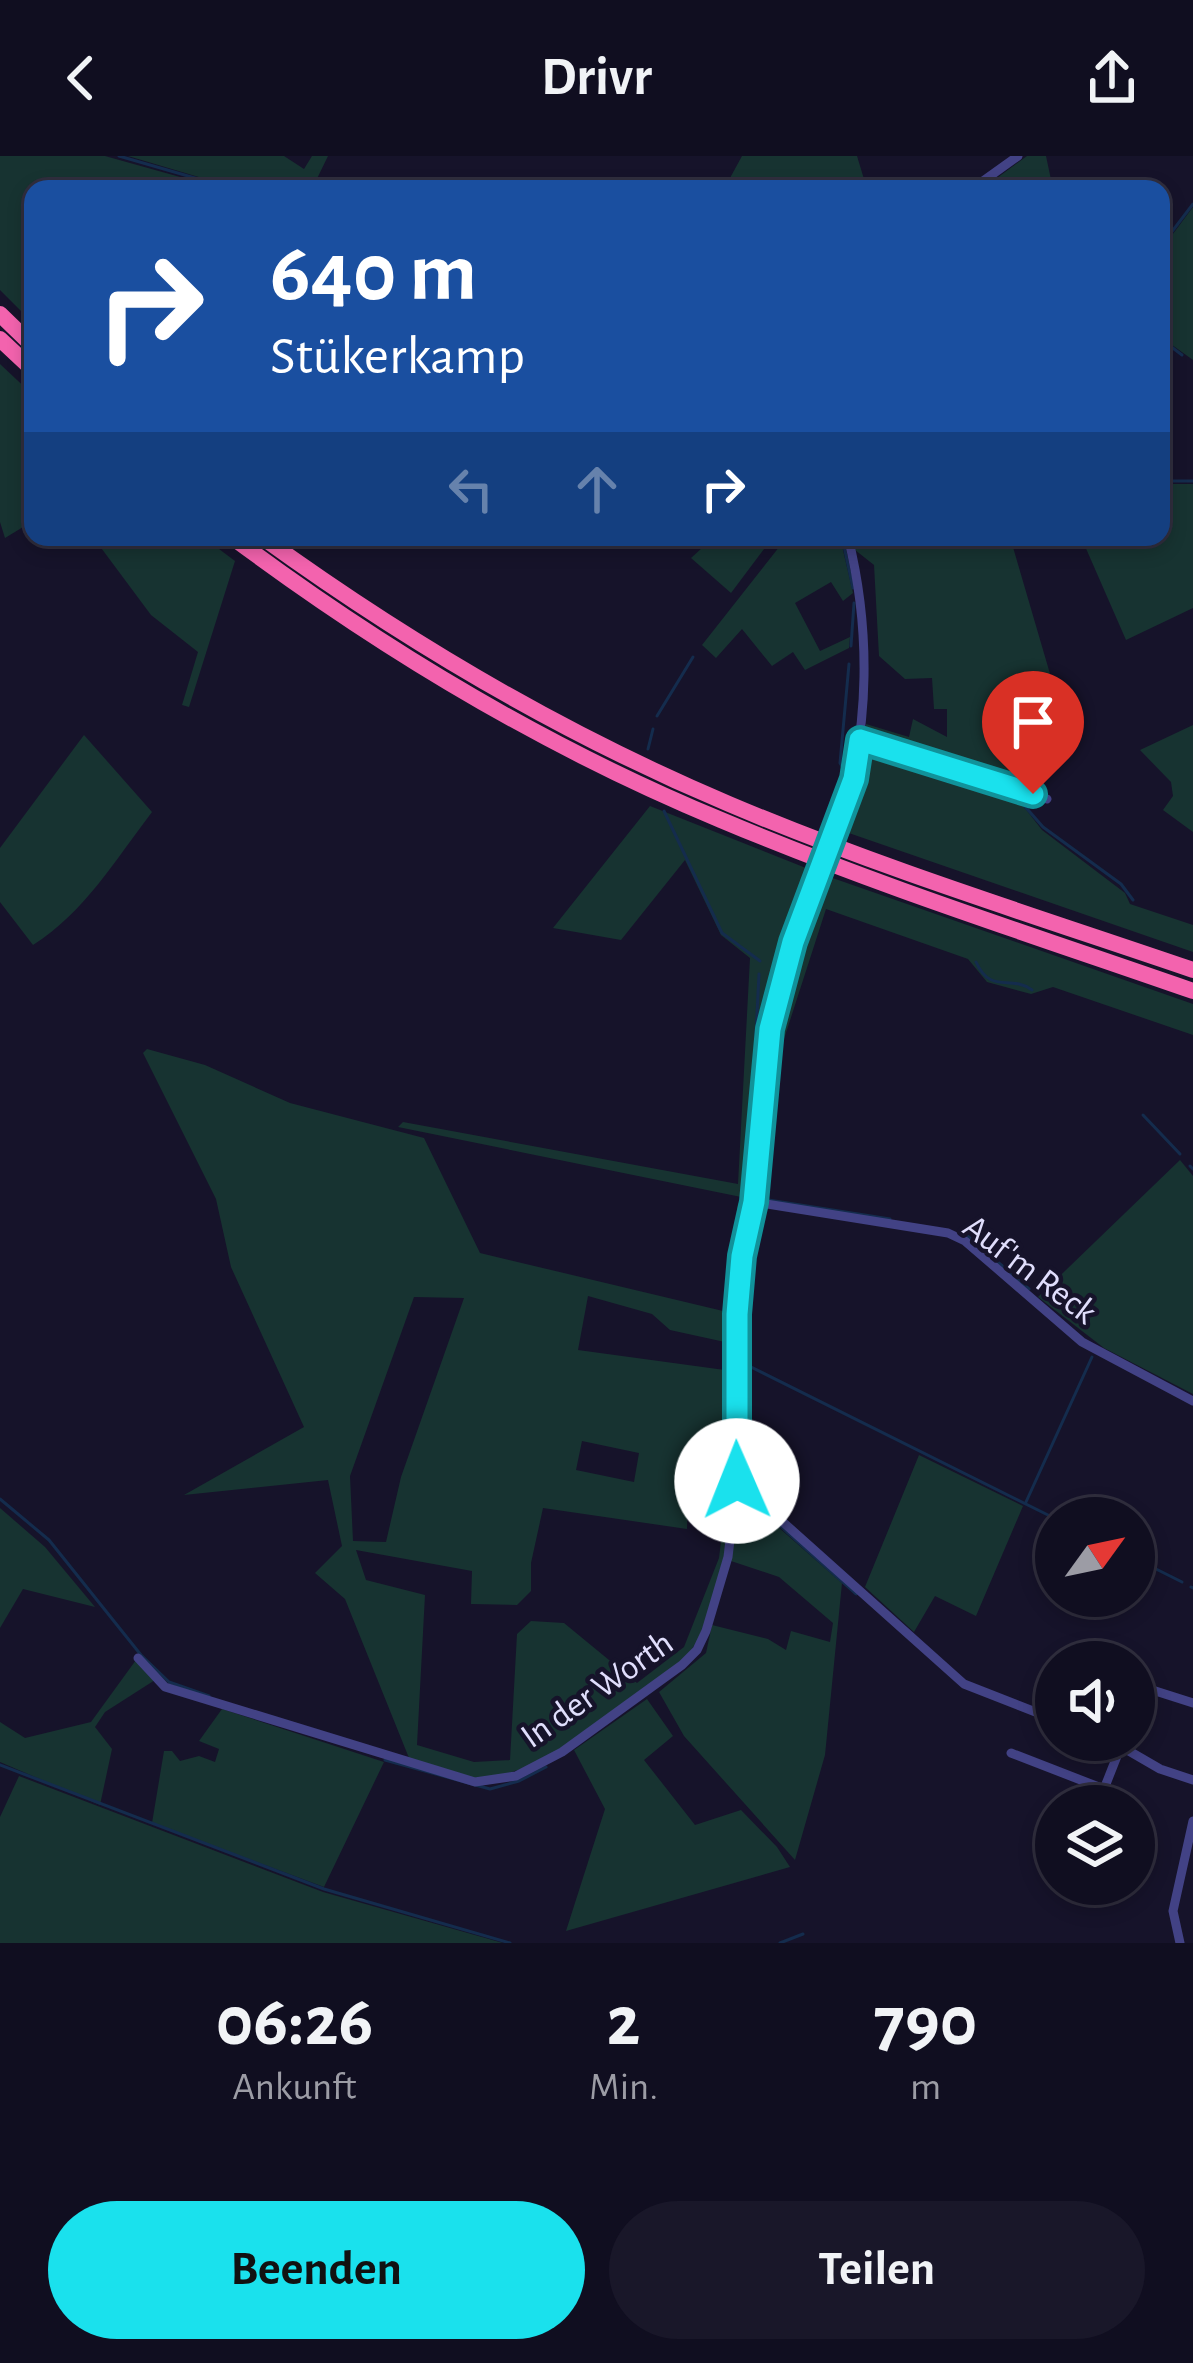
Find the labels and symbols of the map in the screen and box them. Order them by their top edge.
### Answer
pin [982,671,1084,794]
street label: Auf'm Reck [956,1208,1104,1331]
position arrow [674,1418,800,1544]
north arrow [1035,1497,1155,1617]
street label: In der Worth [515,1624,680,1755]

